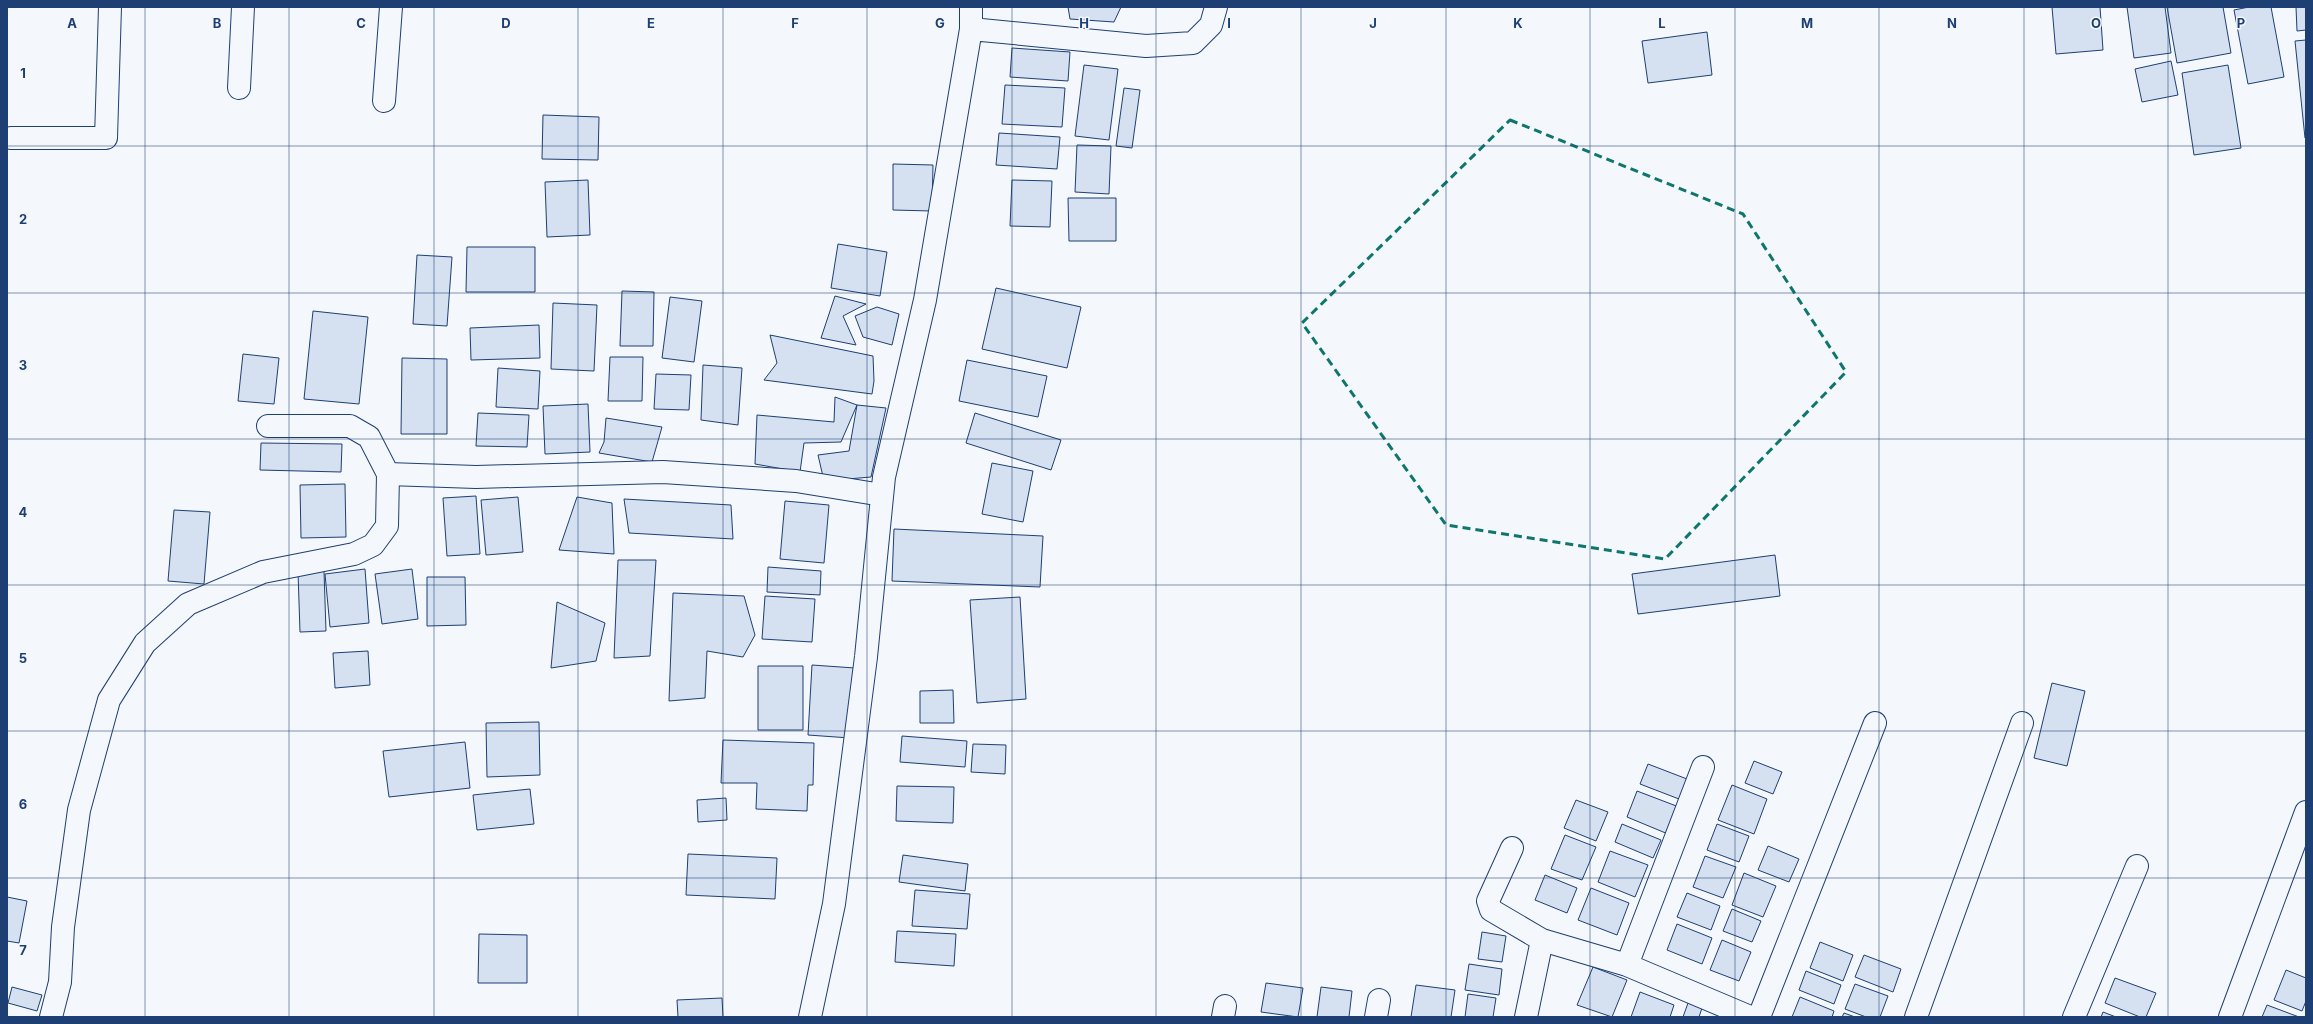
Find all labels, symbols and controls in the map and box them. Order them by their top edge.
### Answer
text: A [67,15,77,31]
text: B [213,15,222,31]
text: C [356,15,366,31]
text: D [501,15,511,31]
text: E [647,15,655,31]
text: F [791,15,799,31]
text: G [935,15,945,31]
text: H [1079,15,1089,31]
text: I [1227,15,1231,31]
text: J [1369,15,1377,31]
text: K [1513,15,1523,31]
text: L [1658,15,1666,31]
text: M [1801,15,1813,31]
text: N [1947,15,1957,31]
text: O [2091,15,2101,31]
text: P [2237,15,2245,31]
text: 1 [20,65,26,81]
text: 2 [19,211,27,227]
text: 3 [19,357,27,373]
text: 4 [19,504,28,520]
text: 5 [19,650,27,666]
text: 6 [19,796,27,812]
text: 7 [19,942,27,958]

